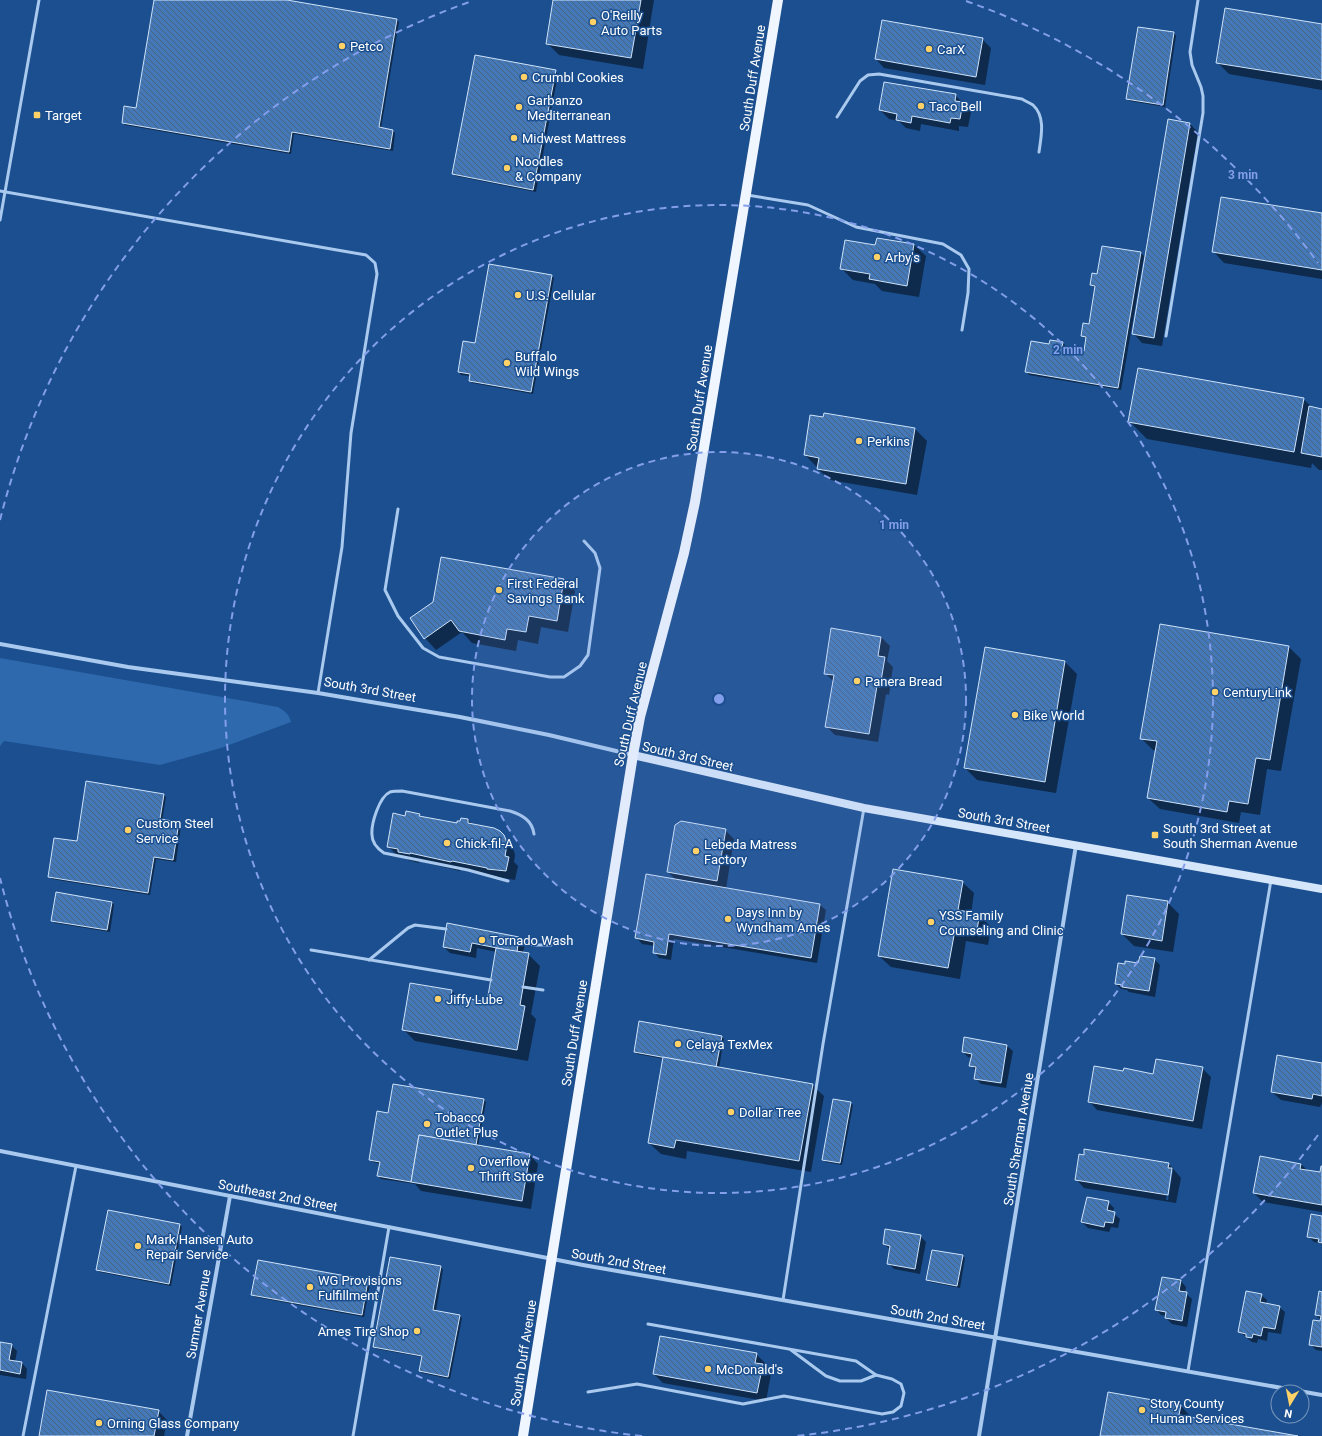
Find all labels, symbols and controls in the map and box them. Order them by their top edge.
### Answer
place label: O'Reilly Auto Parts [601,8,663,38]
marker: O'Reilly Auto Parts [588,17,598,27]
street label: South Duff Avenue [737,24,768,132]
place label: Petco [350,39,383,54]
marker: Petco [337,41,347,51]
place label: CarX [937,42,965,57]
marker: CarX [924,44,934,54]
place label: Crumbl Cookies [532,70,624,85]
marker: Crumbl Cookies [519,72,529,82]
place label: Garbanzo Mediterranean [527,93,611,123]
place label: Taco Bell [929,99,982,114]
marker: Taco Bell [916,101,926,111]
marker: Garbanzo Mediterranean [514,102,524,112]
place label: Target [45,108,82,123]
marker: Target [32,110,42,120]
place label: Midwest Mattress [522,131,627,146]
marker: Midwest Mattress [509,133,519,143]
place label: Noodles & Company [515,154,581,184]
marker: Noodles & Company [502,163,512,173]
text: 3 min [1228,168,1258,182]
place label: Arby's [885,250,920,265]
marker: Arby's [872,252,882,262]
place label: U.S. Cellular [526,288,596,303]
marker: U.S. Cellular [513,290,523,300]
text: 2 min [1053,343,1083,357]
street label: South Duff Avenue [684,344,715,452]
place label: Buffalo Wild Wings [515,349,580,379]
marker: Buffalo Wild Wings [502,358,512,368]
place label: Perkins [867,434,910,449]
marker: Perkins [854,436,864,446]
text: 1 min [879,518,909,532]
place label: First Federal Savings Bank [507,576,585,606]
marker: First Federal Savings Bank [494,585,504,595]
street label: South Duff Avenue [611,660,650,768]
street label: South 3rd Street [323,674,417,705]
place label: Panera Bread [865,674,942,689]
marker: Panera Bread [852,676,862,686]
place label: CenturyLink [1223,685,1292,700]
marker: CenturyLink [1210,687,1220,697]
centre of rings [712,692,726,706]
place label: Bike World [1023,708,1085,723]
marker: Bike World [1010,710,1020,720]
street label: South 3rd Street [641,739,735,774]
street label: South 3rd Street [957,805,1051,836]
place label: Custom Steel Service [136,816,213,846]
place label: South 3rd Street at South Sherman Avenue [1163,821,1298,851]
marker: Custom Steel Service [123,825,133,835]
marker: South 3rd Street at South Sherman Avenue [1150,830,1160,840]
place label: Chick-fil-A [455,836,514,851]
place label: Lebeda Matress Factory [704,837,797,867]
marker: Chick-fil-A [442,838,452,848]
marker: Lebeda Matress Factory [691,846,701,856]
place label: Days Inn by Wyndham Ames [736,905,831,935]
place label: YSS Family Counseling and Clinic [939,908,1064,938]
marker: Days Inn by Wyndham Ames [723,914,733,924]
marker: YSS Family Counseling and Clinic [926,917,936,927]
place label: Tornado Wash [490,933,573,948]
marker: Tornado Wash [477,935,487,945]
street label: South Duff Avenue [559,979,590,1087]
place label: Jiffy Lube [446,992,503,1007]
marker: Jiffy Lube [433,994,443,1004]
place label: Celaya TexMex [686,1037,773,1052]
marker: Celaya TexMex [673,1039,683,1049]
street label: South Sherman Avenue [1001,1071,1036,1207]
place label: Dollar Tree [739,1105,801,1120]
marker: Dollar Tree [726,1107,736,1117]
place label: Tobacco Outlet Plus [435,1110,498,1140]
marker: Tobacco Outlet Plus [422,1119,432,1129]
place label: Overflow Thrift Store [479,1154,544,1184]
marker: Overflow Thrift Store [466,1163,476,1173]
street label: Southeast 2nd Street [217,1177,339,1214]
place label: Mark Hansen Auto Repair Service [146,1232,253,1262]
marker: Mark Hansen Auto Repair Service [133,1241,143,1251]
street label: South 2nd Street [570,1246,668,1277]
street label: Sumner Avenue [183,1268,214,1360]
place label: WG Provisions Fulfillment [318,1273,402,1303]
marker: WG Provisions Fulfillment [305,1282,315,1292]
street label: South Duff Avenue [508,1299,539,1407]
street label: South 2nd Street [889,1302,987,1333]
place label: Ames Tire Shop [318,1324,409,1339]
marker: Ames Tire Shop [412,1326,422,1336]
place label: McDonald's [716,1362,784,1377]
marker: McDonald's [703,1364,713,1374]
north arrow [1270,1384,1310,1424]
place label: Story County Human Services [1150,1396,1245,1426]
marker: Story County Human Services [1137,1405,1147,1415]
text: N [1283,1406,1293,1420]
place label: Orning Glass Company [107,1416,239,1431]
marker: Orning Glass Company [94,1418,104,1428]

